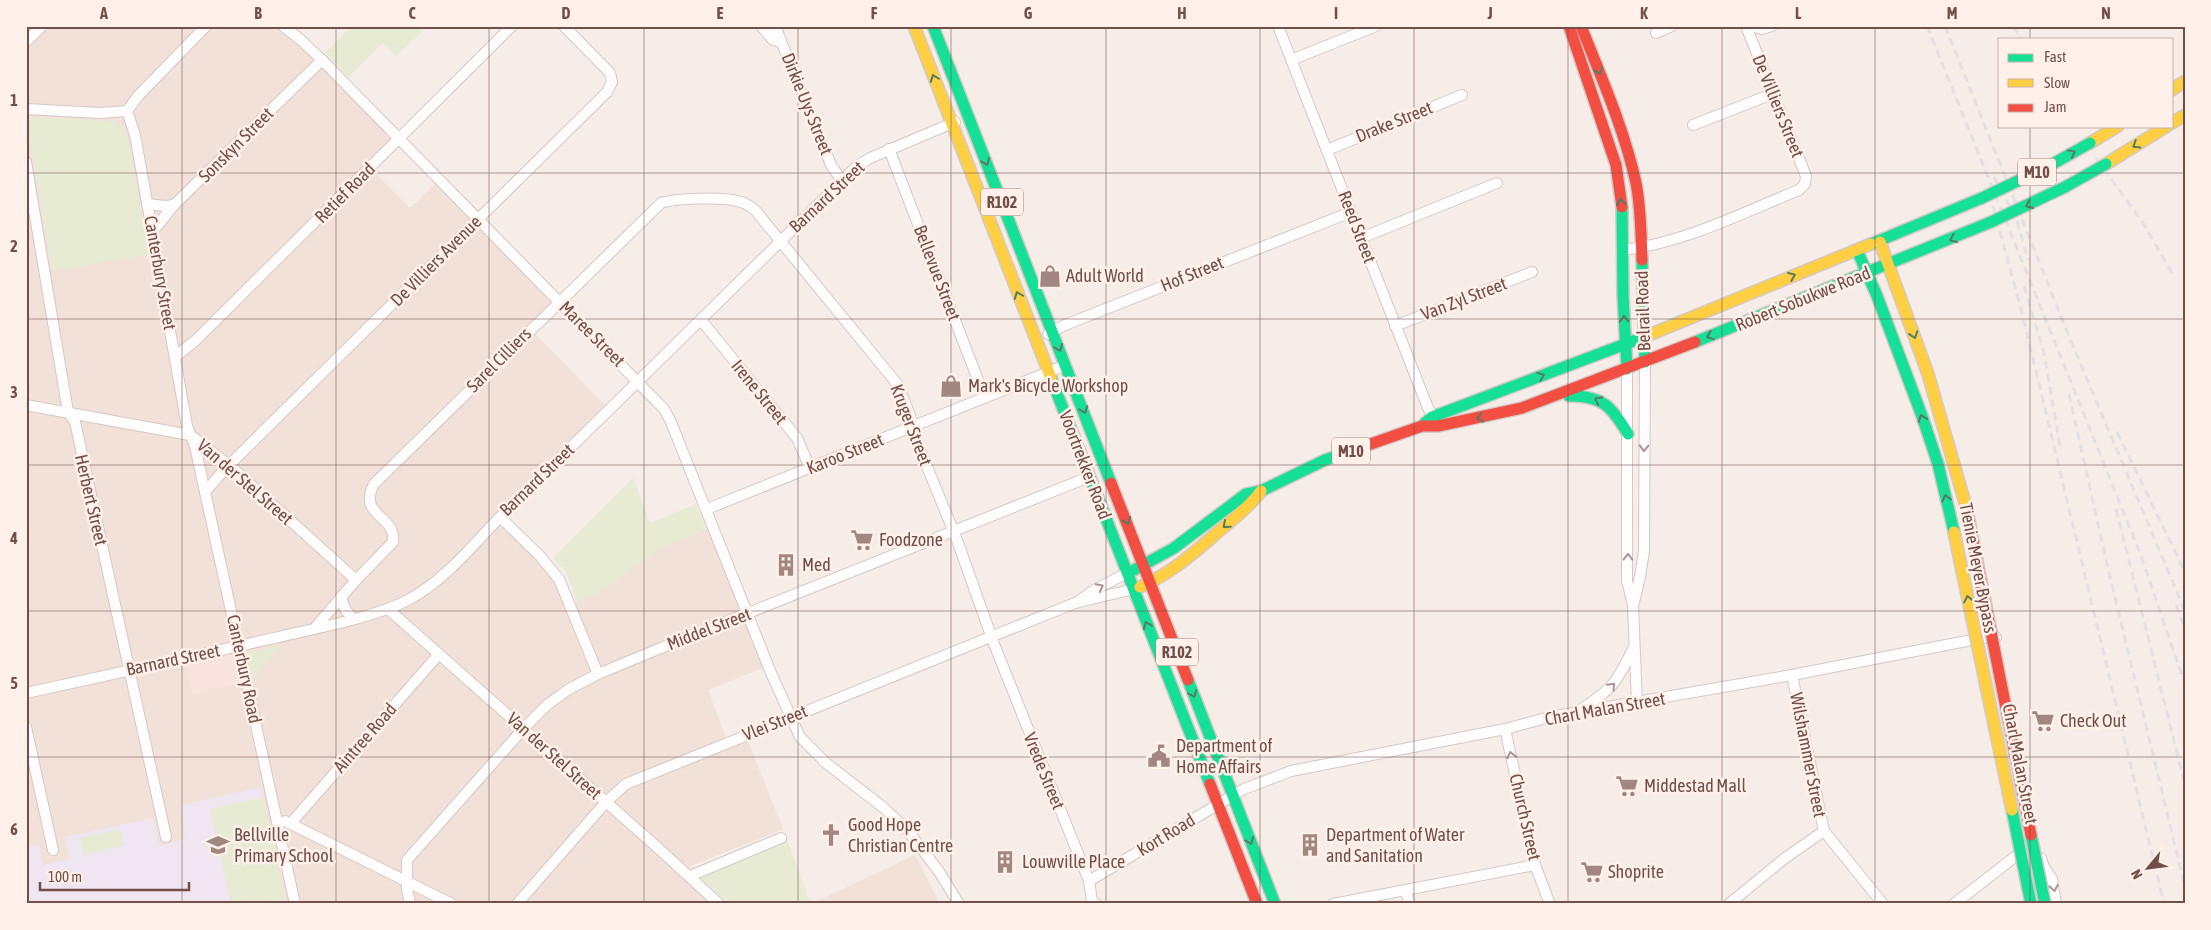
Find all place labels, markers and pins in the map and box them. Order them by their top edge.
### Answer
shop icon: Adult World [1037,263,1063,289]
place label: Adult World [1066,265,1144,286]
shop icon: Mark's Bicycle Workshop [938,373,964,399]
place label: Mark's Bicycle Workshop [968,375,1128,396]
supermarket icon: Foodzone [849,527,875,553]
place label: Foodzone [879,529,943,550]
building icon: Med [773,552,799,578]
place label: Med [802,554,831,575]
supermarket icon: Check Out [2030,708,2056,734]
place label: Check Out [2060,710,2126,731]
place label: Department of Home Affairs [1176,735,1272,777]
public building icon: Department of Home Affairs [1146,743,1172,769]
supermarket icon: Middestad Mall [1614,773,1640,799]
place label: Middestad Mall [1644,775,1747,796]
place label: Good Hope Christian Centre [848,814,953,856]
church icon: Good Hope Christian Centre [818,822,844,848]
place label: Bellville Primary School [234,824,334,866]
place label: Department of Water and Sanitation [1326,824,1465,866]
school or university icon: Bellville Primary School [205,832,231,858]
building icon: Department of Water and Sanitation [1297,832,1323,858]
building icon: Louwville Place [992,849,1018,875]
place label: Louwville Place [1022,851,1125,872]
supermarket icon: Shoprite [1579,859,1605,885]
place label: Shoprite [1608,861,1664,882]

